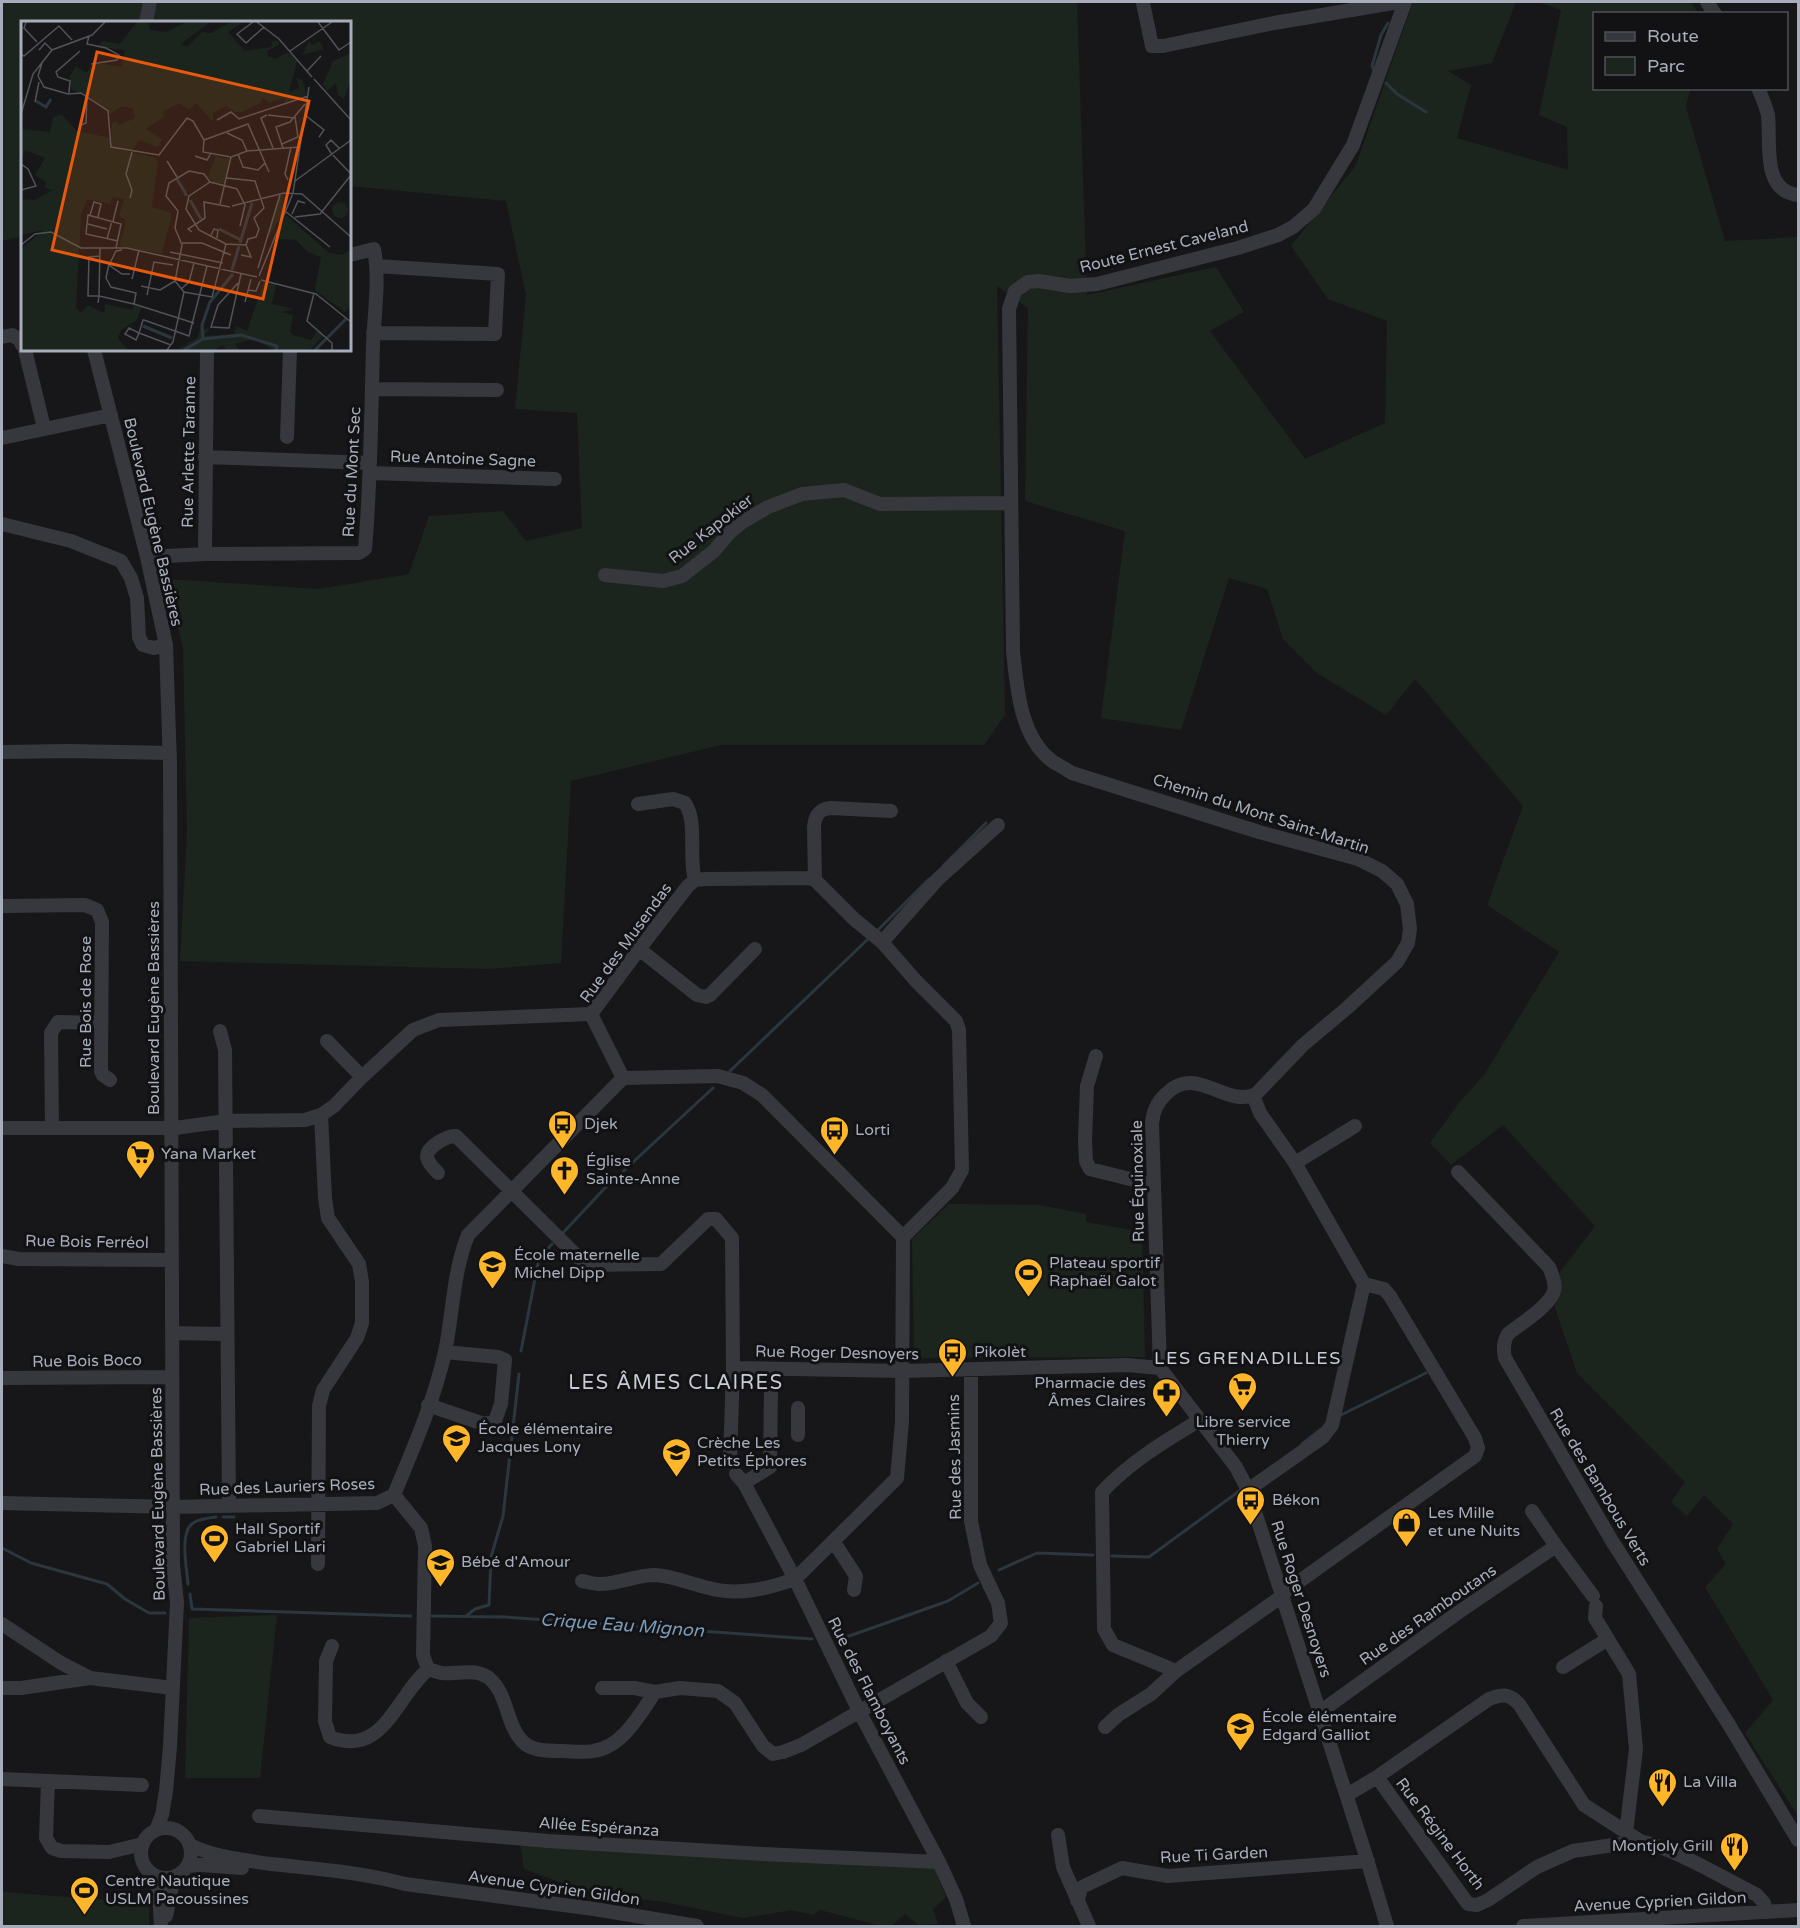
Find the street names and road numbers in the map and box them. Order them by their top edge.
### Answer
street label: Route Ernest Caveland [1078,216,1250,278]
street label: Rue Arlette Taranne [178,376,200,528]
street label: Rue du Mont Sec [339,406,365,538]
street label: Boulevard Eugène Bassières [119,416,187,628]
street label: Rue Antoine Sagne [390,446,536,472]
street label: Rue Kapokier [665,489,758,568]
street label: Chemin du Mont Saint-Martin [1150,769,1372,859]
street label: Rue des Musendas [576,879,676,1007]
street label: Boulevard Eugène Bassières [144,901,164,1115]
street label: Rue Bois de Rose [76,936,96,1068]
street label: Rue Équinoxiale [1127,1120,1149,1242]
street label: Rue Bois Ferréol [25,1231,149,1253]
street label: Rue Roger Desnoyers [755,1342,919,1364]
street label: Rue Bois Boco [32,1350,142,1372]
street label: Boulevard Eugène Bassières [146,1387,170,1601]
street label: Rue des Jasmins [944,1394,966,1520]
street label: Rue des Bambous Verts [1545,1404,1655,1570]
street label: Rue des Lauriers Roses [199,1474,375,1500]
street label: Rue Roger Desnoyers [1266,1518,1336,1680]
street label: Rue des Ramboutans [1356,1560,1500,1670]
street label: Rue des Flamboyants [823,1614,915,1768]
street label: Rue Régine Horth [1391,1774,1489,1894]
street label: Allée Espéranza [538,1813,660,1841]
street label: Rue Ti Garden [1160,1842,1268,1868]
street label: Avenue Cyprien Gildon [467,1866,641,1910]
street label: Avenue Cyprien Gildon [1573,1887,1747,1917]

